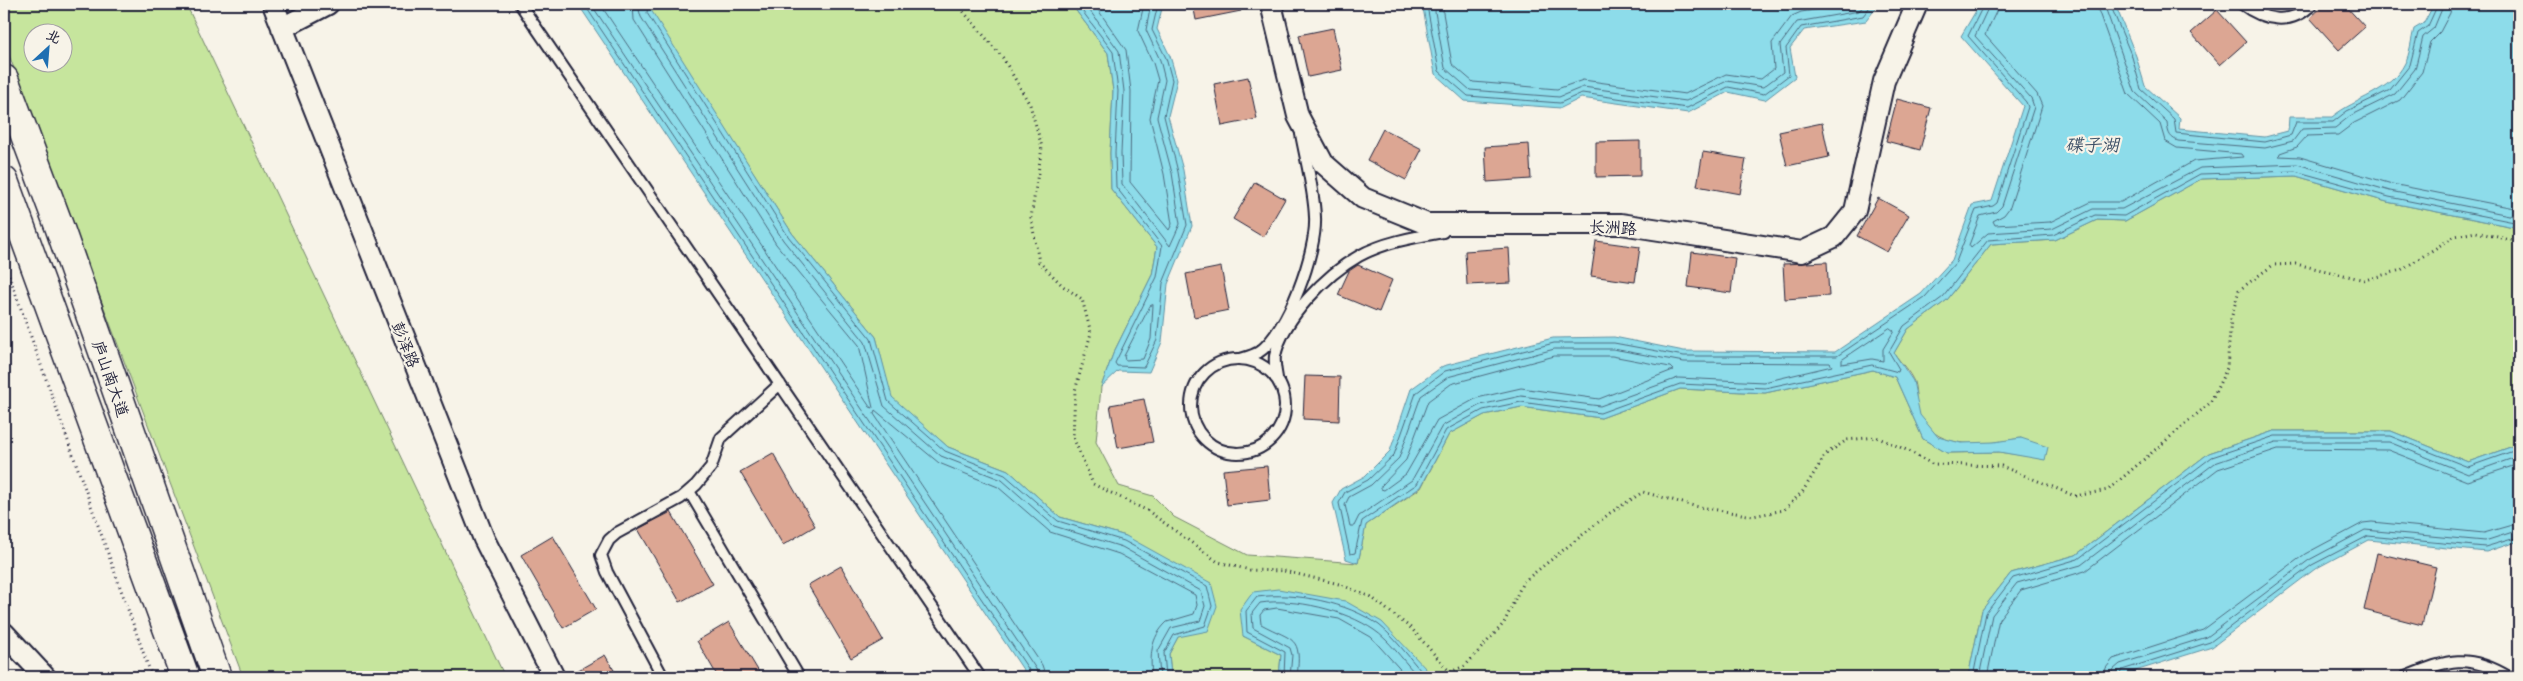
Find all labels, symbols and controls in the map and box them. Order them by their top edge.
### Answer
north arrow [22,22,72,72]
text: 北 [43,23,65,48]
water label: 碟子湖 [2065,130,2121,157]
street label: 长洲路 [1588,213,1638,239]
street label: 彭泽路 [387,317,427,371]
street label: 庐山南大道 [88,336,136,420]

